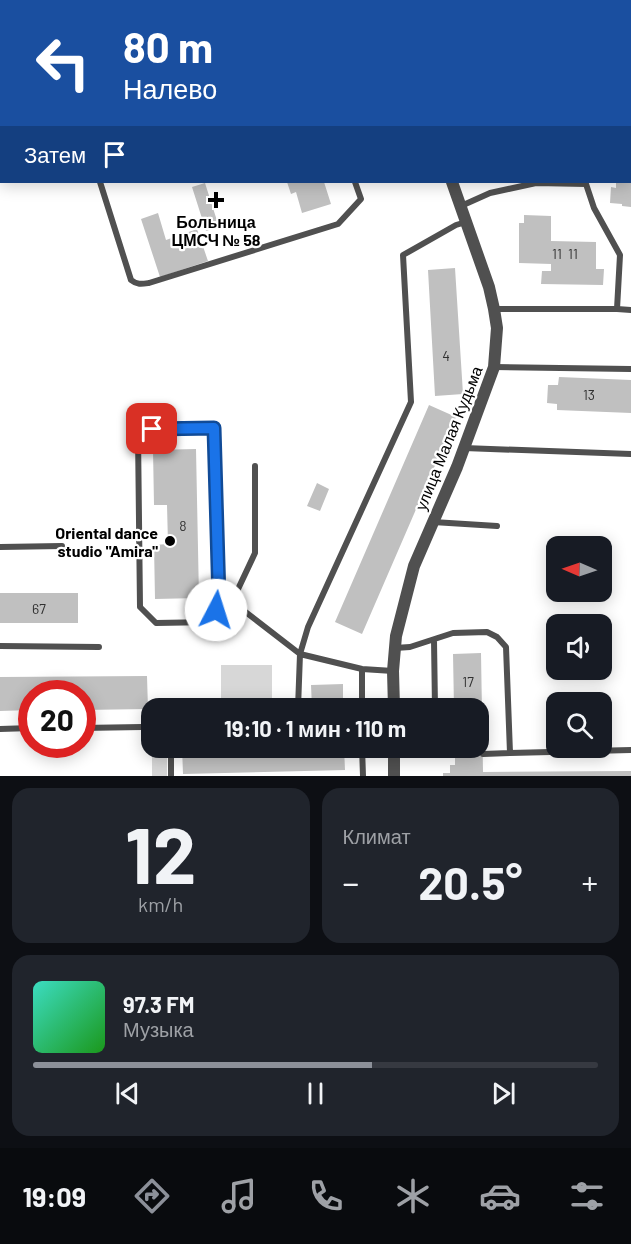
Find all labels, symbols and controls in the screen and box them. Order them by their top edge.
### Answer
text: 80 m [123,21,213,71]
icon: left [24,24,102,102]
text: Налево [123,72,217,104]
icon: arrive [98,138,131,171]
text: Затем [24,141,86,167]
marker: Больница ЦМСЧ № 58 [207,191,225,209]
place label: Больница ЦМСЧ № 58 [172,212,261,249]
house number: 11 [552,245,562,262]
house number: 11 [568,245,578,262]
house number: 4 [442,347,450,364]
street label: улица Малая Кудьма [410,363,486,513]
house number: 13 [583,386,595,403]
pin [126,403,177,454]
icon: arrive [135,412,168,445]
house number: 8 [179,517,187,534]
place label: Oriental dance studio "Amira" [55,523,158,560]
marker: Oriental dance studio "Amira" [163,534,177,548]
north arrow [546,536,612,602]
map controls [546,536,612,758]
position arrow [184,578,248,642]
house number: 67 [32,600,46,617]
button: sound [546,614,612,680]
house number: 17 [462,673,474,690]
speed limit sign: 20 [18,680,96,758]
button: search [546,692,612,758]
text: 19:10 · 1 мин · 110 m [224,715,406,741]
text: 12 [125,806,196,900]
text: Климат [343,824,411,848]
text: 20.5° [418,855,522,909]
text: − [343,862,359,902]
text: + [582,862,598,902]
text: km/h [138,892,183,916]
text: 97.3 FM [123,991,194,1017]
text: Музыка [123,1017,194,1041]
icon: previous [111,1077,144,1110]
icon: pause [299,1077,332,1110]
icon: next [487,1077,520,1110]
icon: directions [131,1175,173,1217]
icon: music [218,1175,260,1217]
icon: phone [305,1175,347,1217]
icon: climate [392,1175,434,1217]
icon: car [479,1175,521,1217]
icon: filters [566,1175,608,1217]
text: 19:09 [23,1180,86,1212]

